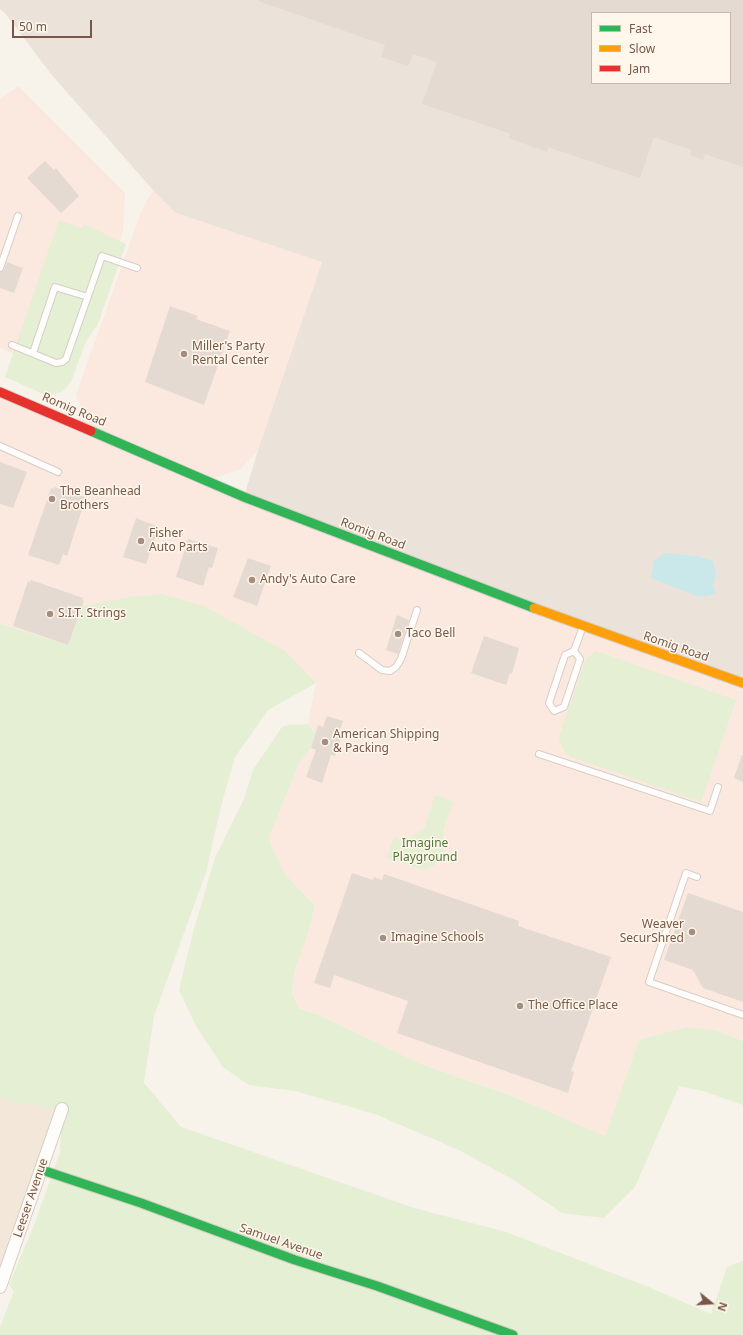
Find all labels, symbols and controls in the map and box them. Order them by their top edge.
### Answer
scale bar [14,12,94,38]
legend [591,12,731,84]
text: 50 m [19,18,47,35]
text: Fast [629,20,652,37]
text: Slow [629,40,655,57]
text: Jam [629,60,650,77]
place label: Miller's Party Rental Center [192,340,269,368]
marker: Miller's Party Rental Center [179,349,189,359]
street label: Romig Road [40,390,108,430]
place label: The Beanhead Brothers [60,485,141,513]
marker: The Beanhead Brothers [47,494,57,504]
street label: Romig Road [339,515,407,553]
place label: Fisher Auto Parts [149,527,208,555]
marker: Fisher Auto Parts [136,536,146,546]
place label: Andy's Auto Care [260,573,356,587]
marker: Andy's Auto Care [247,575,257,585]
place label: S.I.T. Strings [58,607,126,621]
marker: S.I.T. Strings [45,609,55,619]
place label: Taco Bell [406,627,455,641]
marker: Taco Bell [393,629,403,639]
street label: Romig Road [641,629,711,665]
place label: American Shipping & Packing [333,728,439,756]
marker: American Shipping & Packing [320,737,330,747]
park label: Imagine Playground [393,837,457,865]
place label: Weaver SecurShred [620,918,684,946]
marker: Weaver SecurShred [687,927,697,937]
place label: Imagine Schools [391,931,484,945]
marker: Imagine Schools [378,933,388,943]
place label: The Office Place [528,999,618,1013]
marker: The Office Place [515,1001,525,1011]
street label: Leeser Avenue [11,1157,51,1239]
street label: Samuel Avenue [237,1221,325,1263]
north arrow [691,1283,731,1323]
text: N [714,1300,731,1313]

